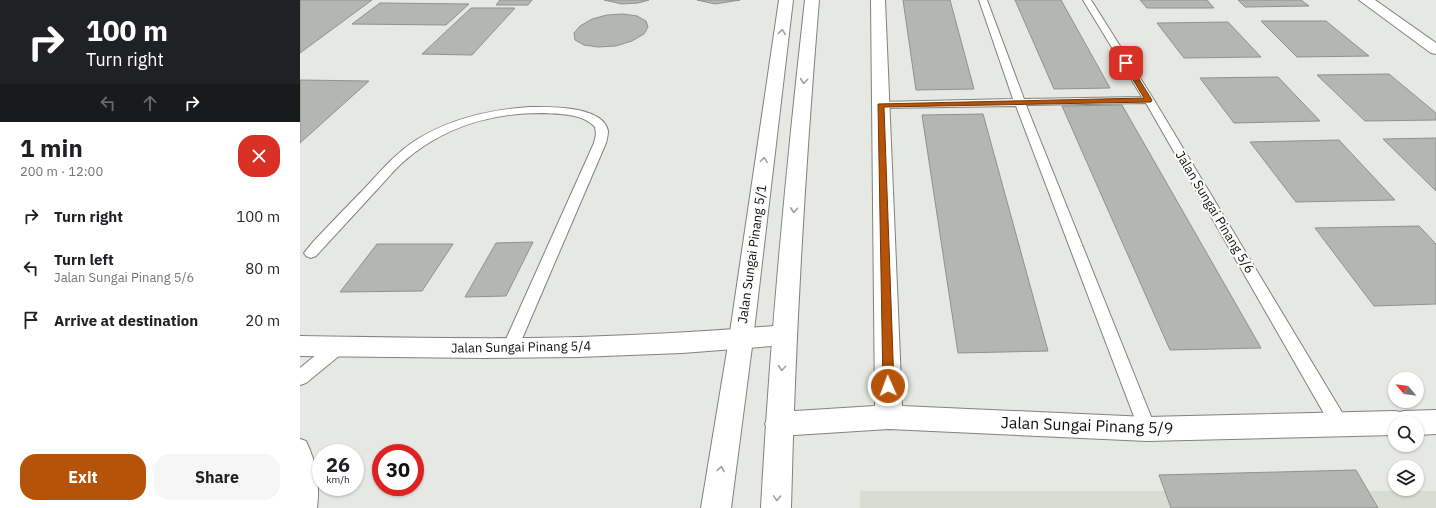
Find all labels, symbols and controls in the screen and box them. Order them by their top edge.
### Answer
text: 100 m [86,12,168,49]
icon: right [20,16,72,68]
one-way arrow [777,29,786,35]
pin [1109,46,1143,80]
text: Turn right [86,48,164,71]
icon: arrive [1115,52,1137,74]
one-way arrow [800,78,809,84]
icon: left [97,92,119,114]
icon: ahead [139,92,161,114]
icon: right [181,92,203,114]
text: 1 min [20,132,83,164]
button: close [238,135,280,177]
street label: Jalan Sungai Pinang 5/6 [1172,148,1258,276]
one-way arrow [760,157,769,164]
text: 200 m · 12:00 [20,163,103,180]
street label: Jalan Sungai Pinang 5/1 [734,183,770,325]
icon: right [20,205,42,227]
text: Turn right [54,207,123,226]
text: 100 m [236,207,280,226]
one-way arrow [789,207,798,213]
text: Turn left [54,250,114,269]
icon: left [20,257,42,279]
text: 80 m [245,259,280,278]
text: Jalan Sungai Pinang 5/6 [54,269,194,286]
icon: arrive [20,309,42,331]
text: Arrive at destination [54,311,198,330]
text: 20 m [245,311,280,330]
street label: Jalan Sungai Pinang 5/4 [451,337,591,357]
one-way arrow [778,365,787,371]
position arrow [867,365,909,407]
north arrow [1388,372,1424,408]
map controls [1388,372,1424,496]
street label: Jalan Sungai Pinang 5/9 [1000,412,1174,438]
button: search [1388,416,1424,452]
speed limit sign: 30 [372,444,424,496]
text: 26 [326,451,350,478]
button: Exit [20,454,146,500]
button: Share [154,454,280,500]
button: layers [1388,460,1424,496]
one-way arrow [716,466,725,473]
text: km/h [326,473,350,486]
one-way arrow [772,495,781,501]

